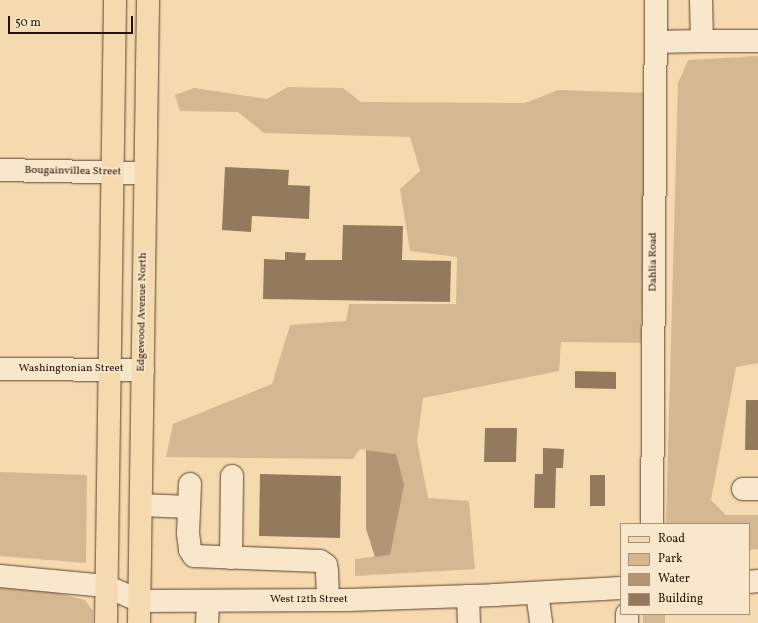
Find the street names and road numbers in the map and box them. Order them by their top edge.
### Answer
street label: Bougainvillea Street [24,165,122,179]
street label: Dahlia Road [647,232,661,292]
street label: Edgewood Avenue North [135,252,151,372]
street label: Washingtonian Street [18,362,124,376]
street label: West 12th Street [270,593,348,607]

